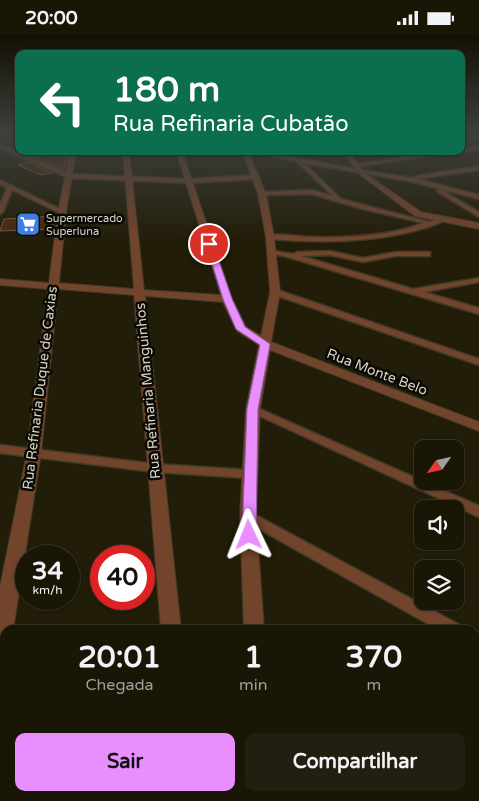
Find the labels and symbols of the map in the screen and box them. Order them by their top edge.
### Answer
supermarket icon: Supermercado Superluna [15,211,41,237]
place label: Supermercado Superluna [46,212,123,238]
pin [188,223,230,265]
street label: Rua Refinaria Duque de Caxias [19,285,61,491]
street label: Rua Refinaria Manguinhos [132,302,164,480]
street label: Rua Monte Belo [324,345,430,399]
north arrow [414,440,464,490]
position arrow [222,508,274,560]
speed limit sign: 40 [90,545,155,610]

